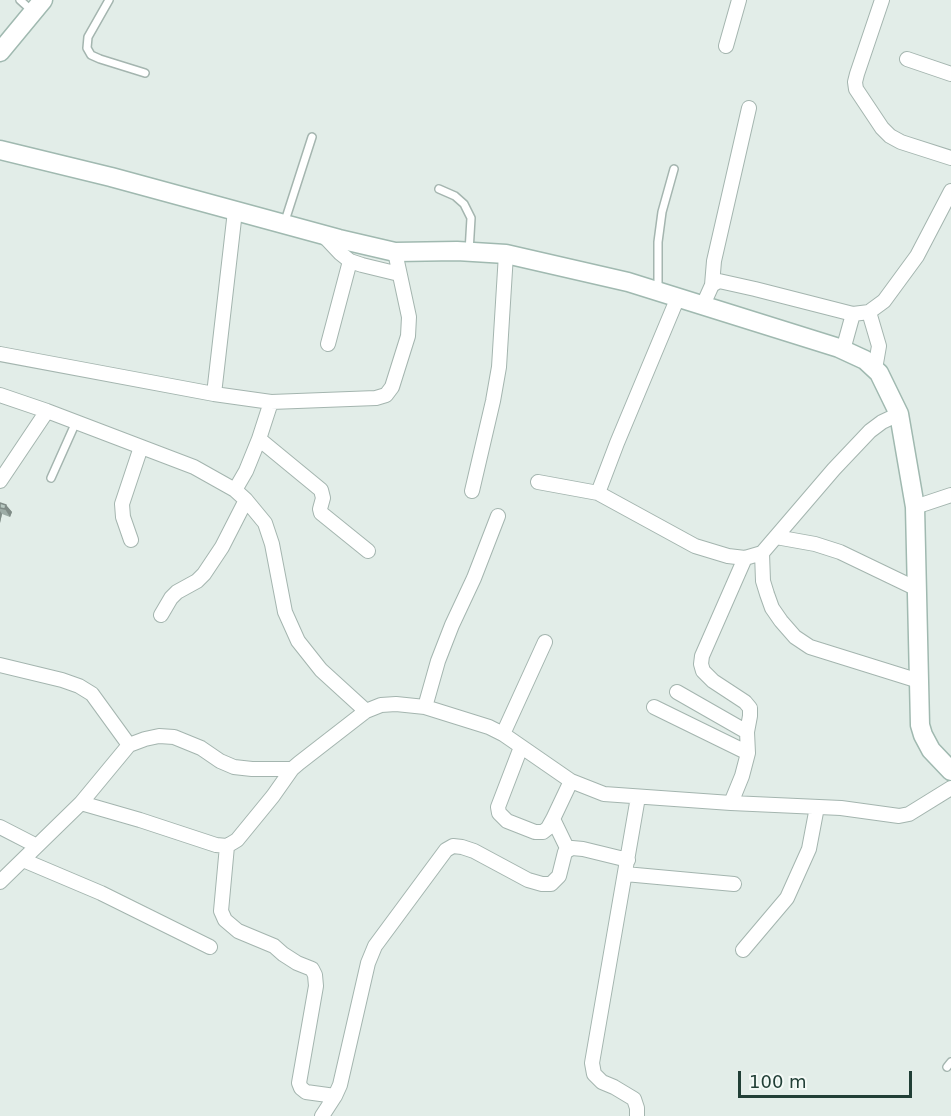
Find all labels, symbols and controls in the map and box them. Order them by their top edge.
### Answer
scale bar [741,1059,915,1097]
text: 100 m [749,1071,807,1092]

